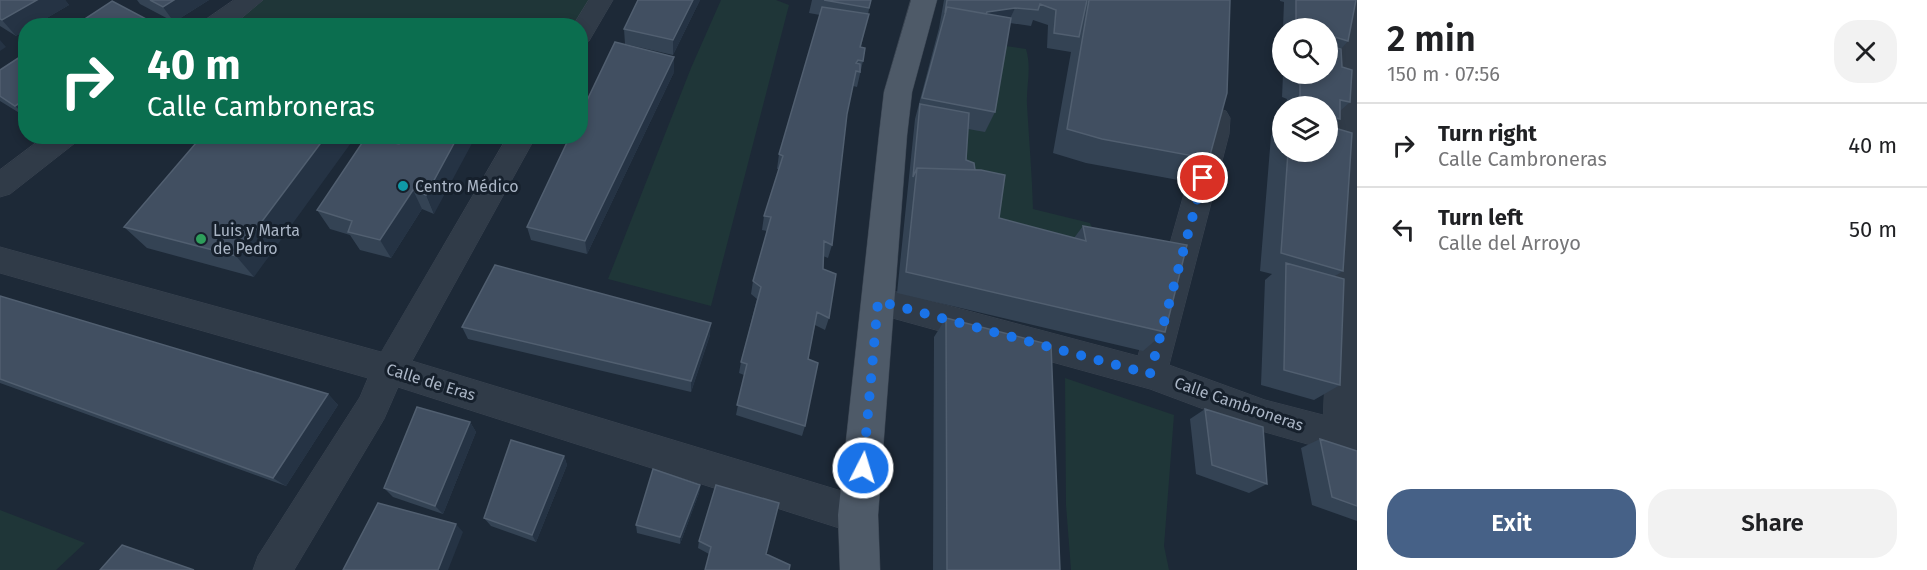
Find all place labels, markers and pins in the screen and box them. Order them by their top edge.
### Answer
pin [1177,152,1228,203]
place label: Centro Médico [415,177,519,196]
marker: Centro Médico [396,179,410,193]
place label: Luis y Marta de Pedro [213,221,300,258]
marker: Luis y Marta de Pedro [194,232,208,246]

